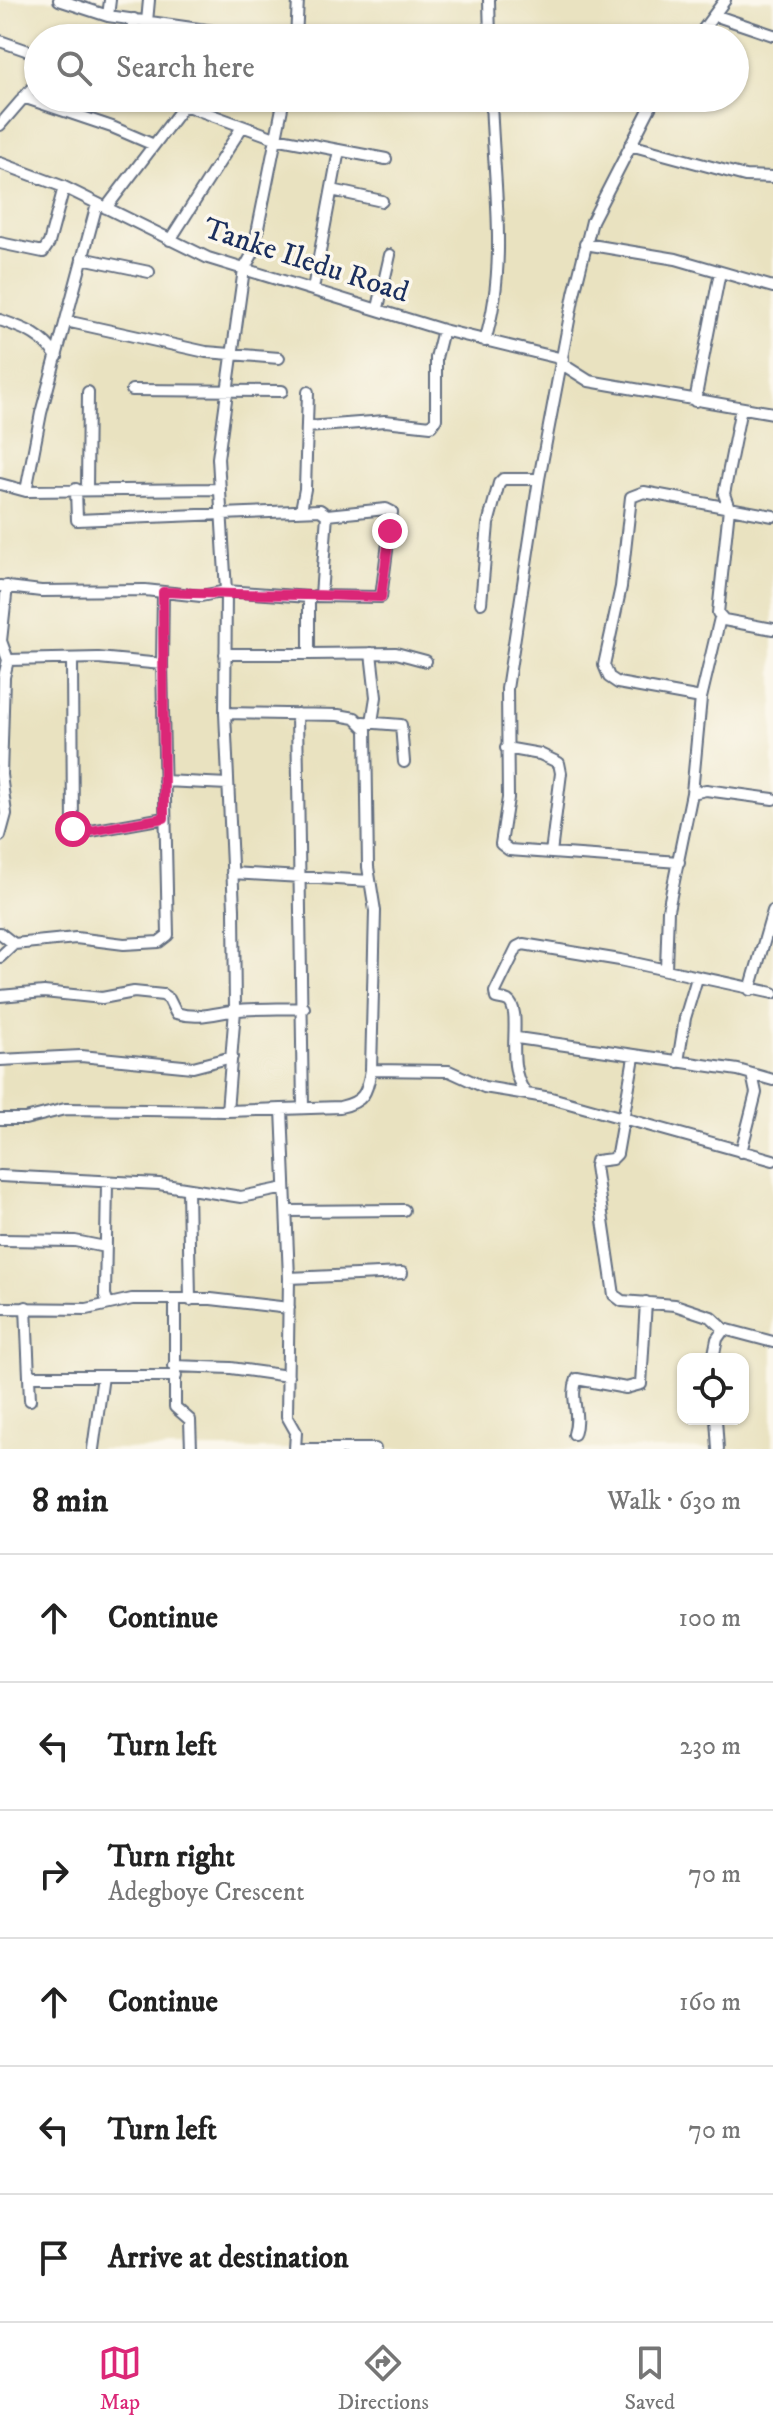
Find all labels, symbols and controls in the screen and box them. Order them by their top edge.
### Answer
search box [24,24,749,112]
icon: search [52,46,96,90]
text: Search here [116,50,255,87]
street label: Tanke Iledu Road [199,210,413,312]
route end [372,513,408,549]
route start [55,811,91,847]
map controls [677,1353,749,1425]
button: locate [677,1353,749,1425]
text: 8 min [32,1480,108,1522]
text: Walk · 630 m [607,1485,741,1518]
icon: ahead [32,1596,76,1640]
text: Continue [108,1600,218,1637]
text: 100 m [678,1602,741,1635]
icon: left [32,1724,76,1768]
text: Turn left [108,1728,217,1765]
text: 230 m [679,1730,741,1763]
text: Turn right [108,1839,235,1876]
icon: right [32,1852,76,1896]
text: 70 m [688,1858,741,1891]
text: Adegboye Crescent [108,1876,304,1909]
icon: ahead [32,1980,76,2024]
text: Continue [108,1984,218,2021]
text: 160 m [679,1986,741,2019]
icon: left [32,2108,76,2152]
text: Turn left [108,2112,217,2149]
text: 70 m [688,2114,741,2147]
icon: arrive [32,2236,76,2280]
text: Arrive at destination [108,2240,349,2277]
tab: Map [98,2341,142,2416]
tab: Directions [338,2341,429,2416]
tab: Saved [625,2341,675,2416]

